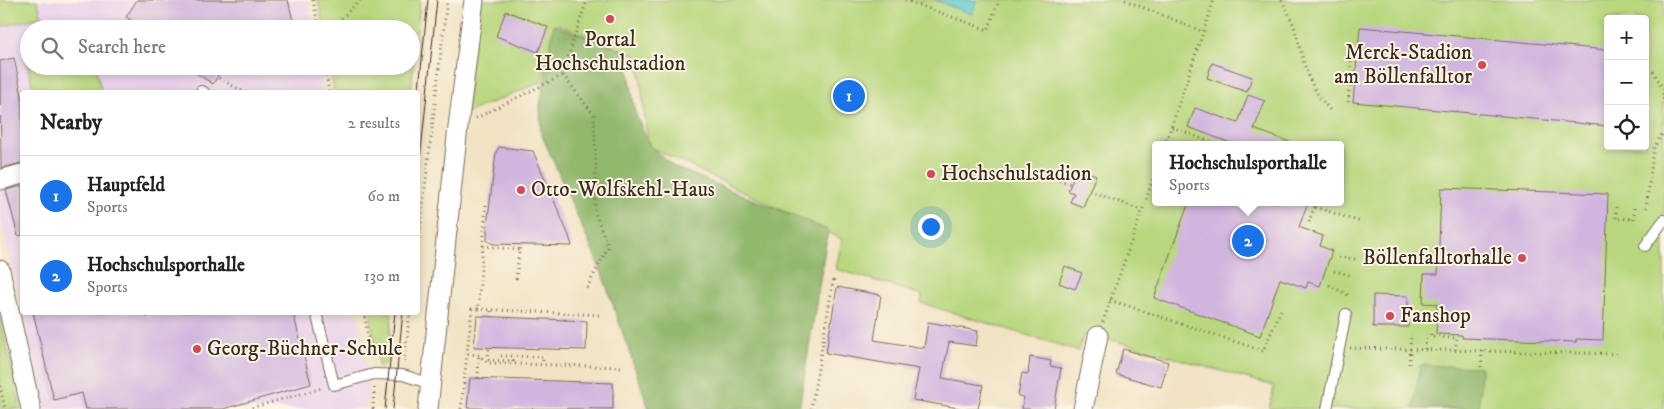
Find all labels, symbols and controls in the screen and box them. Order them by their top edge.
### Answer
marker: Portal Hochschulstadion [604,13,616,25]
map controls [1604,15,1649,150]
button: + [1604,15,1649,60]
search box [20,20,420,75]
place label: Portal Hochschulstadion [535,27,685,77]
icon: search [38,34,66,62]
text: Search here [78,36,166,59]
place label: Merck-Stadion am Böllenfalltor [1334,40,1472,90]
marker: Merck-Stadion am Böllenfalltor [1476,59,1488,71]
button: − [1604,60,1649,105]
pin: 1 [833,77,865,115]
button: locate [1604,105,1649,150]
text: Nearby [40,110,102,136]
text: 2 results [348,113,400,133]
popup [1152,141,1344,206]
text: Hochschulsporthalle [1169,152,1327,175]
place label: Hochschulstadion [941,161,1092,187]
marker: Hochschulstadion [925,168,937,180]
text: Hauptfeld [87,174,165,197]
text: Sports [1169,175,1210,195]
place label: Otto-Wolfskehl-Haus [531,177,715,203]
marker: Otto-Wolfskehl-Haus [515,184,527,196]
text: 1 [53,186,59,206]
text: 60 m [368,186,400,206]
text: Sports [87,197,128,217]
your location [918,214,944,240]
pin: 2 [1232,222,1264,260]
place label: Böllenfalltorhalle [1362,245,1512,271]
marker: Böllenfalltorhalle [1516,252,1528,264]
text: Hochschulsporthalle [87,254,245,277]
text: 2 [52,266,60,286]
text: 130 m [364,266,400,286]
text: Sports [87,277,128,297]
place label: Fanshop [1400,303,1471,329]
marker: Fanshop [1384,310,1396,322]
place label: Georg-Büchner-Schule [207,336,403,362]
marker: Georg-Büchner-Schule [191,343,203,355]

